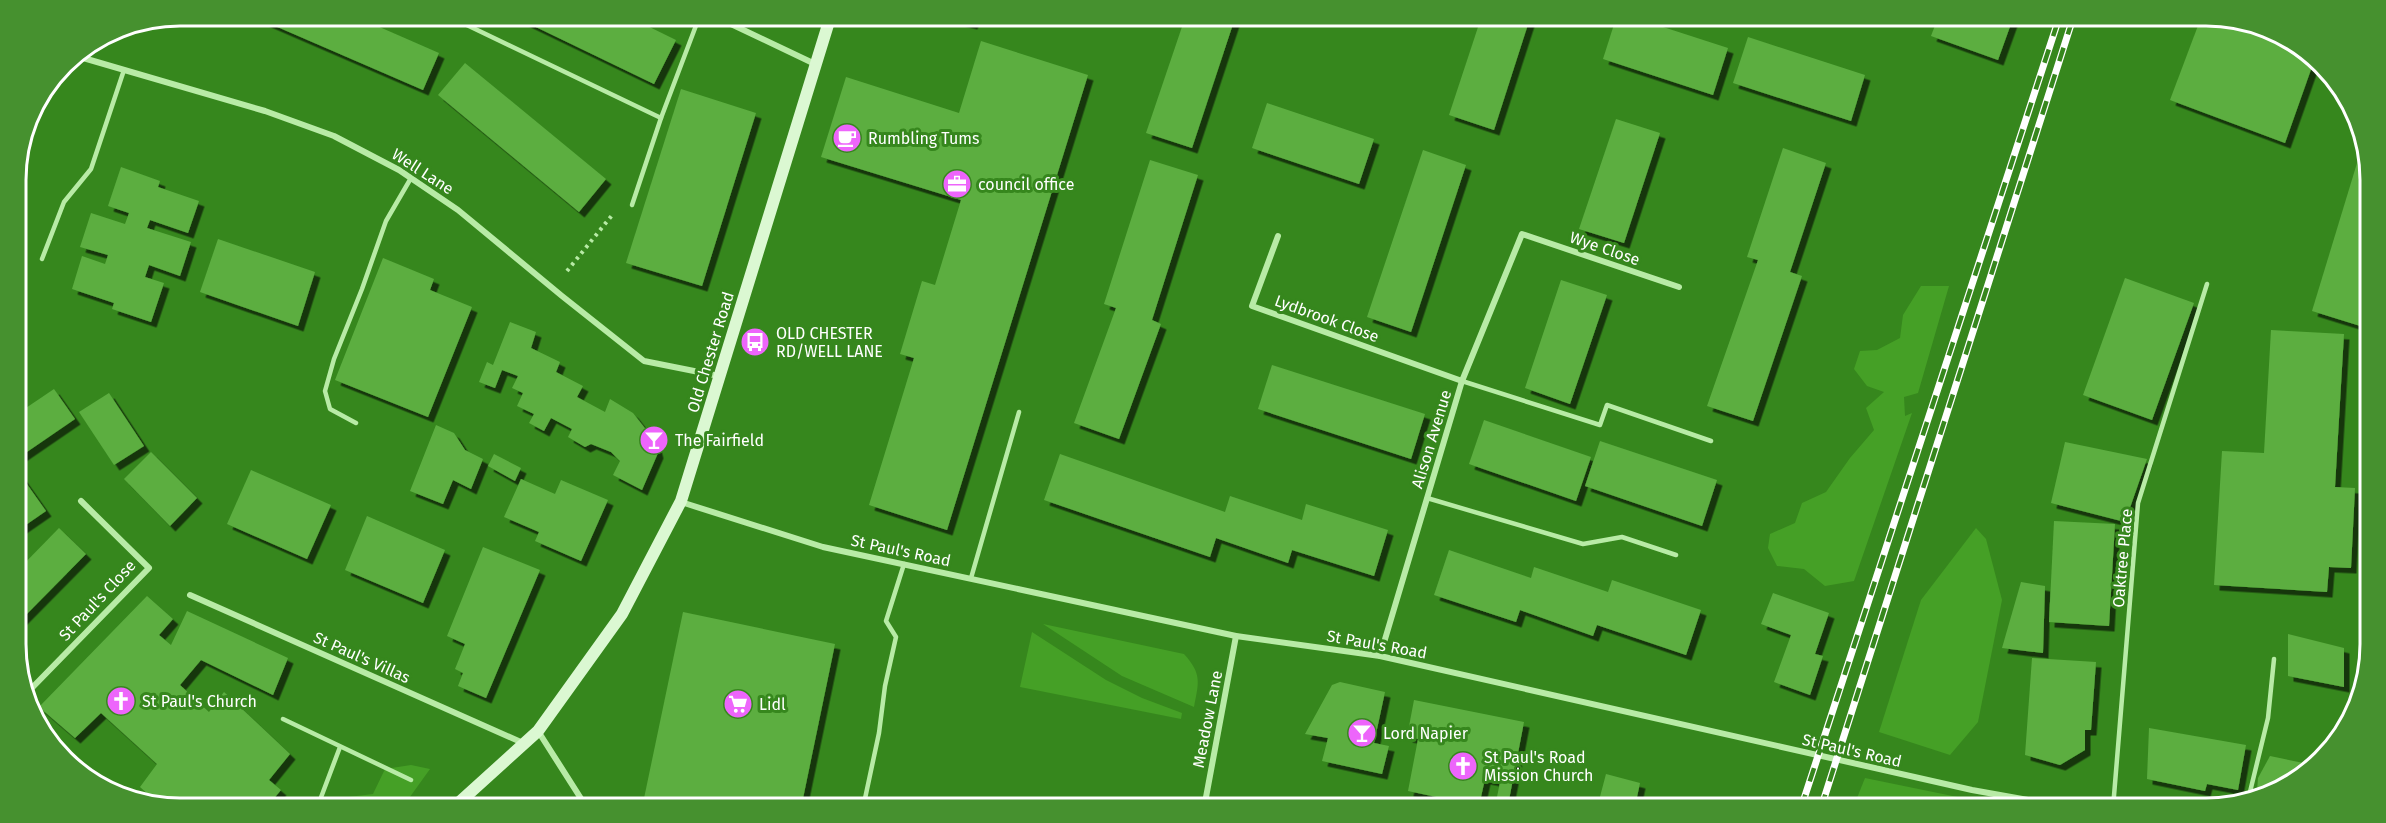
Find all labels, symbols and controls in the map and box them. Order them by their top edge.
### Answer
cafe icon: Rumbling Tums [831,122,863,154]
place label: Rumbling Tums [868,129,979,148]
street label: Well Lane [388,144,457,198]
office icon: council office [941,168,973,200]
place label: council office [978,175,1074,194]
street label: Wye Close [1567,228,1642,269]
street label: Old Chester Road [683,289,738,415]
street label: Lydbrook Close [1272,291,1382,346]
place label: OLD CHESTER RD/WELL LANE [776,324,883,361]
bus stop icon: OLD CHESTER RD/WELL LANE [739,326,771,358]
street label: Alison Avenue [1407,388,1455,491]
bar icon: The Fairfield [638,424,670,456]
place label: The Fairfield [675,431,764,450]
street label: Oaktree Place [2109,508,2136,608]
street label: St Paul's Road [849,531,953,570]
street label: St Paul's Close [55,556,140,645]
street label: St Paul's Road [1325,626,1429,663]
street label: St Paul's Villas [311,628,413,687]
street label: Meadow Lane [1189,669,1226,769]
church icon: St Paul's Church [105,685,137,717]
supermarket icon: Lidl [722,688,754,720]
place label: St Paul's Church [142,692,257,711]
place label: Lidl [759,695,786,714]
bar icon: Lord Napier [1346,717,1378,749]
place label: Lord Napier [1383,724,1469,743]
street label: St Paul's Road [1800,730,1904,771]
place label: St Paul's Road Mission Church [1484,748,1593,785]
church icon: St Paul's Road Mission Church [1447,750,1479,782]

